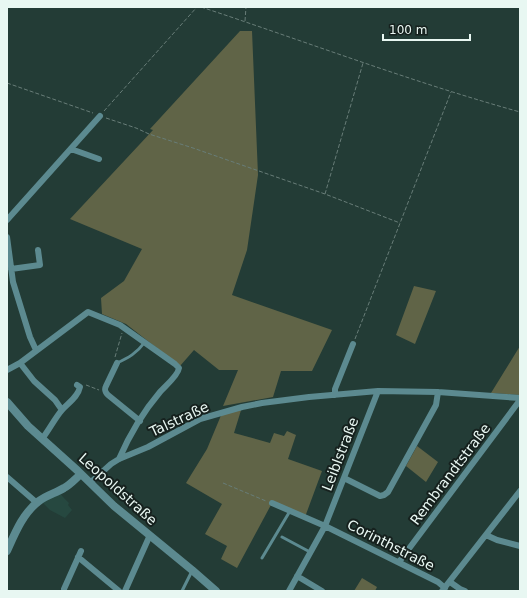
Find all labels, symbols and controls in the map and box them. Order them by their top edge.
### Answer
scale bar [383,16,470,42]
text: 100 m [389,23,427,37]
street label: Talstraße [146,398,211,440]
street label: Leiblstraße [319,415,361,493]
street label: Rembrandtstraße [407,420,493,528]
street label: Leopoldstraße [76,450,160,528]
street label: Corinthstraße [345,516,437,574]

